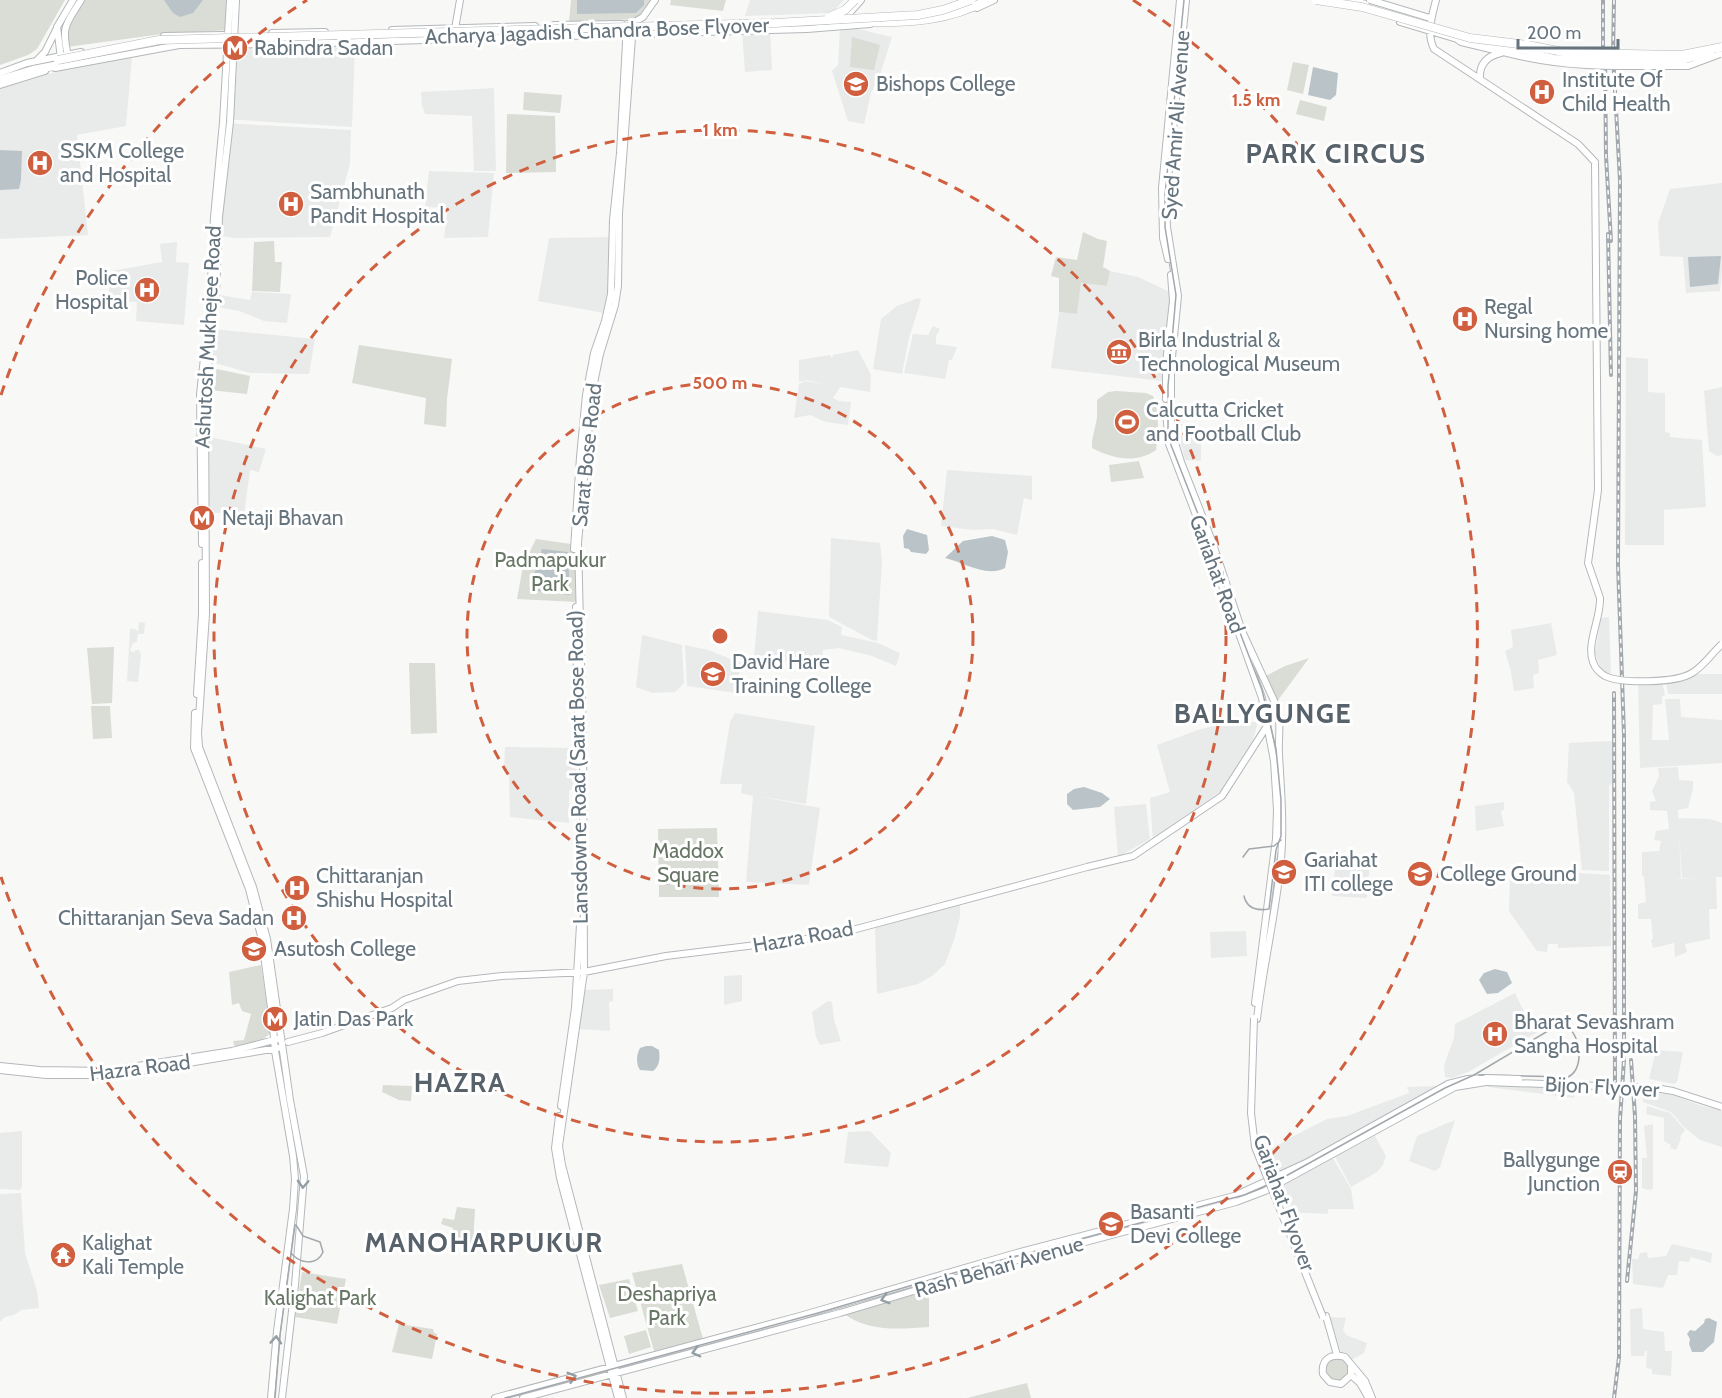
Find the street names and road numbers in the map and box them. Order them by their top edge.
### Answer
street label: Acharya Jagadish Chandra Bose Flyover [424,12,770,49]
street label: Syed Amir Ali Avenue [1156,29,1195,221]
street label: Ashutosh Mukhejee Road [189,225,227,449]
street label: Sarat Bose Road [567,382,606,528]
street label: Gariahat Road [1185,511,1250,636]
street label: Lansdowne Road (Sarat Bose Road) [562,610,593,924]
street label: Hazra Road [751,915,855,958]
street label: Hazra Road [88,1049,192,1086]
street label: Bijon Flyover [1544,1071,1660,1103]
street label: Gariahat Flyover [1248,1131,1321,1275]
street label: Rash Behari Avenue [912,1230,1086,1303]

